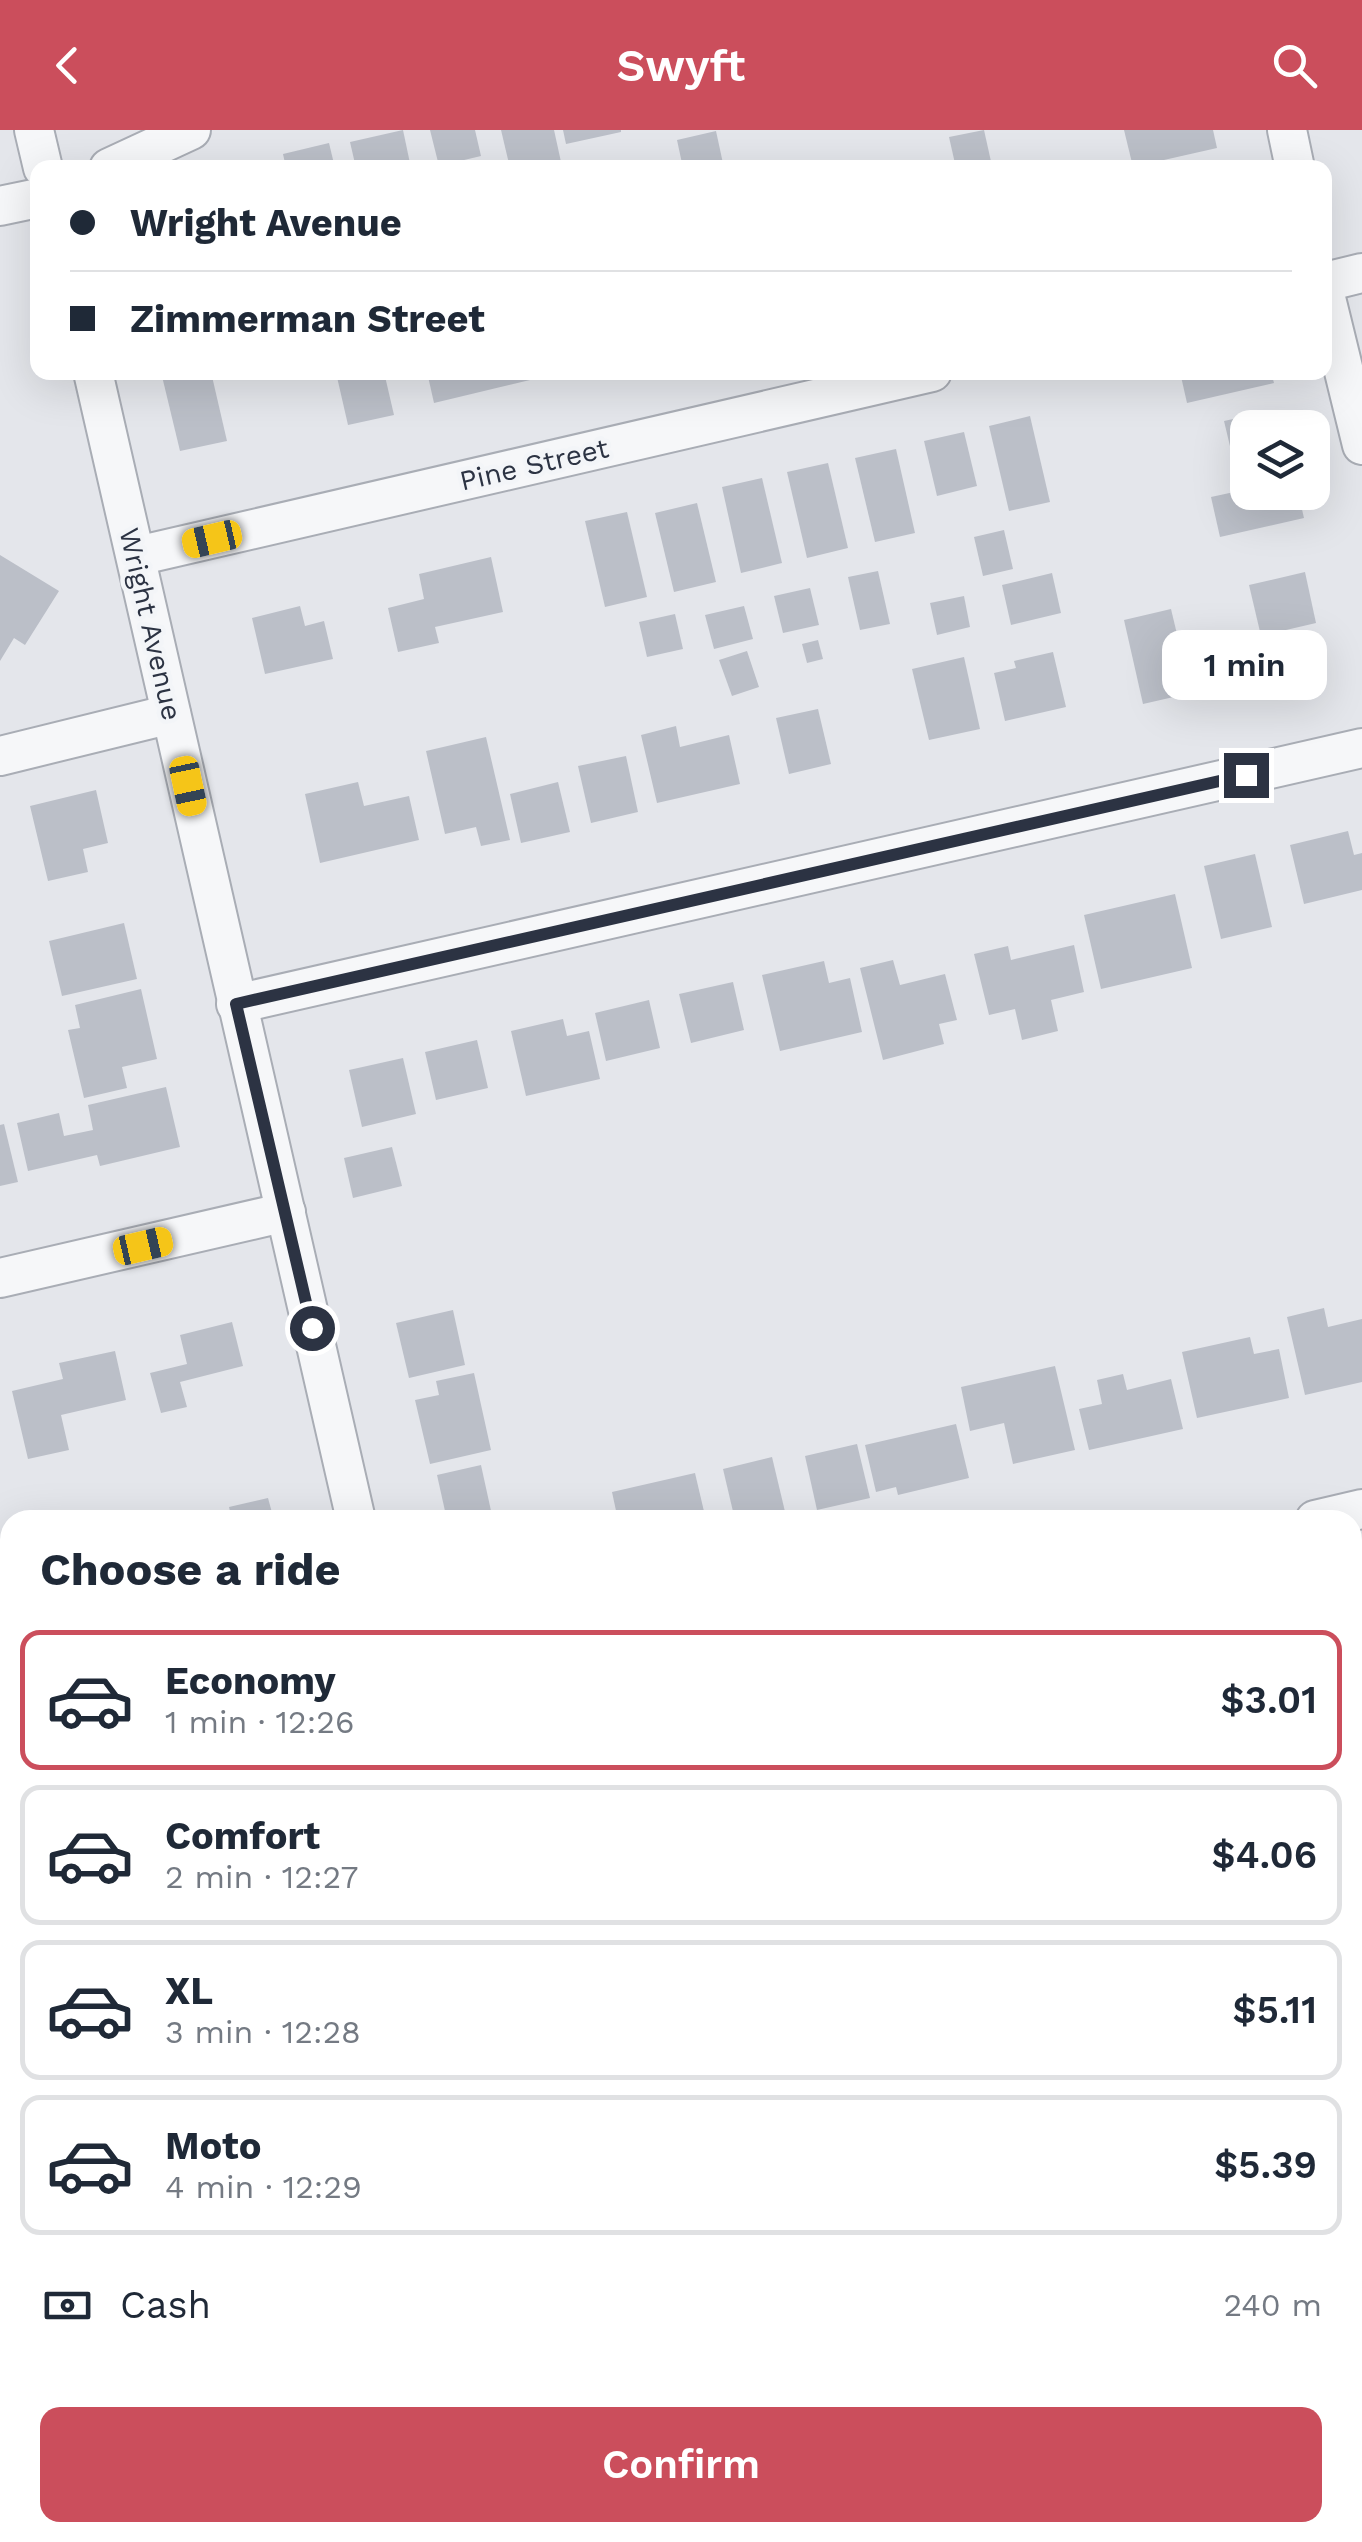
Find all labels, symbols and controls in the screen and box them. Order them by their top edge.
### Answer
icon: back [40,38,95,93]
icon: search [1267,38,1322,93]
text: Swyft [617,39,745,92]
text: Wright Avenue [130,201,402,245]
text: Zimmerman Street [130,297,485,341]
map controls [1230,410,1330,510]
button: layers [1230,410,1330,510]
street label: Pine Street [456,431,612,498]
car [179,518,245,560]
street label: Wright Avenue [112,525,189,723]
callout: 1 min [1164,630,1328,700]
text: 1 min [1203,646,1286,684]
route end [1224,753,1269,798]
car [167,754,209,818]
car [110,1225,176,1267]
route start [290,1306,335,1351]
text: Choose a ride [40,1543,340,1596]
icon: car [45,1655,135,1745]
text: Economy [165,1659,336,1703]
text: $3.01 [1220,1678,1317,1722]
text: 1 min · 12:26 [165,1703,354,1741]
icon: car [45,1810,135,1900]
text: Comfort [165,1814,320,1858]
text: $4.06 [1212,1833,1317,1877]
text: 2 min · 12:27 [165,1858,358,1896]
icon: car [45,1965,135,2055]
text: XL [165,1969,213,2013]
text: $5.11 [1233,1988,1317,2032]
text: 3 min · 12:28 [165,2013,361,2051]
icon: car [45,2120,135,2210]
text: Moto [165,2124,261,2168]
text: $5.39 [1214,2143,1317,2187]
text: 4 min · 12:29 [165,2168,362,2206]
icon: cash [40,2278,95,2333]
text: Cash [120,2283,211,2327]
text: 240 m [1223,2286,1322,2324]
button: Confirm [40,2407,1322,2522]

